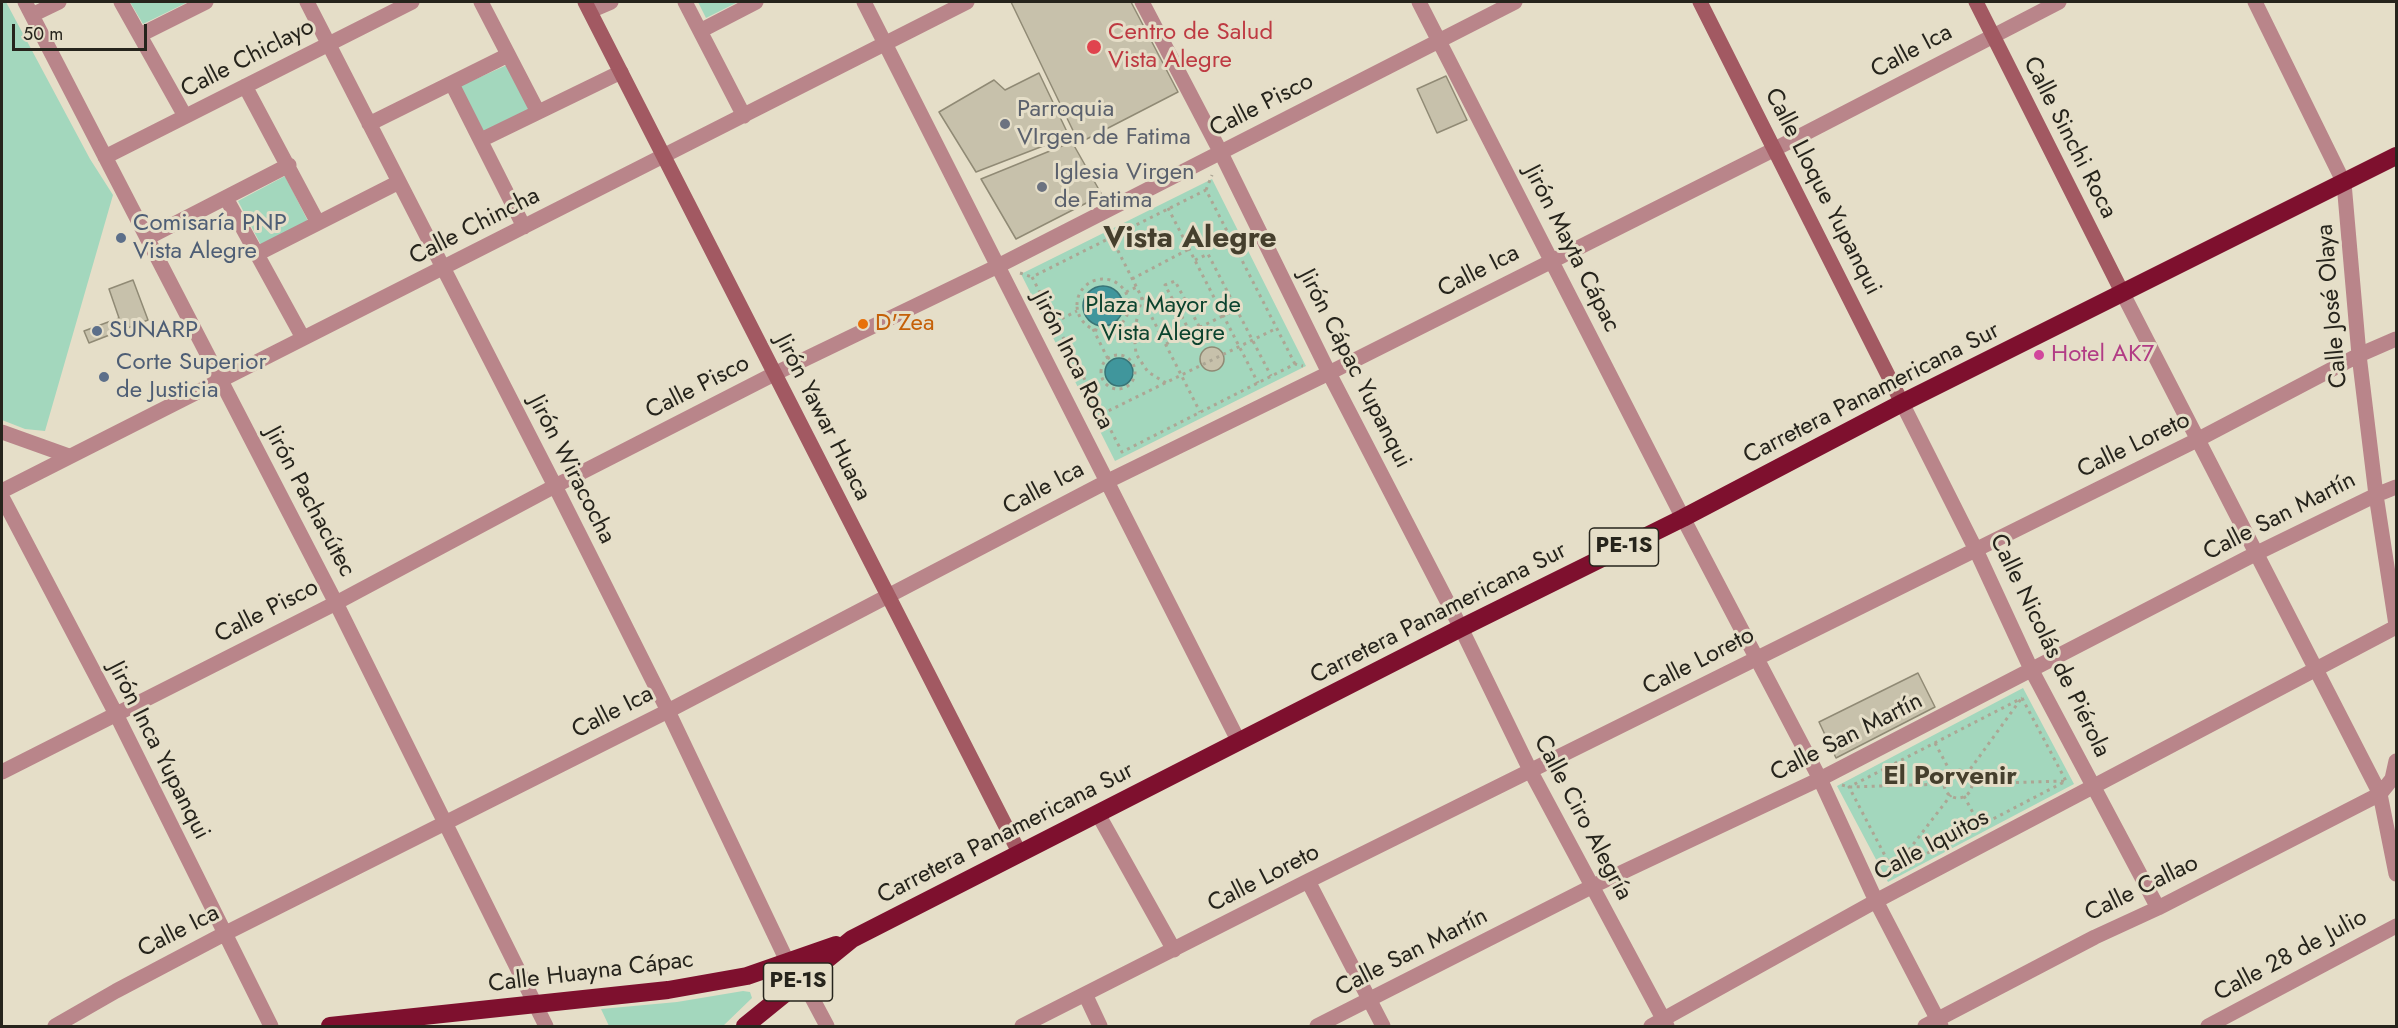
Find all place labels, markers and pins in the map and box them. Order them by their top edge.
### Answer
place label: Centro de Salud Vista Alegre [1108,19,1273,75]
marker: Centro de Salud Vista Alegre [1085,38,1103,56]
place label: Parroquia VIrgen de Fatima [1017,96,1191,152]
marker: Parroquia VIrgen de Fatima [998,117,1012,131]
place label: Iglesia Virgen de Fatima [1054,159,1195,215]
marker: Iglesia Virgen de Fatima [1035,180,1049,194]
place label: Comisaría PNP Vista Alegre [133,210,287,266]
marker: Comisaría PNP Vista Alegre [114,231,128,245]
place label: D'Zea [875,310,934,338]
place label: SUNARP [109,317,198,345]
marker: D'Zea [856,317,870,331]
marker: SUNARP [90,324,104,338]
place label: Hotel AK7 [2051,341,2154,369]
marker: Hotel AK7 [2032,348,2046,362]
place label: Corte Superior de Justicia [116,349,267,405]
marker: Corte Superior de Justicia [97,370,111,384]

